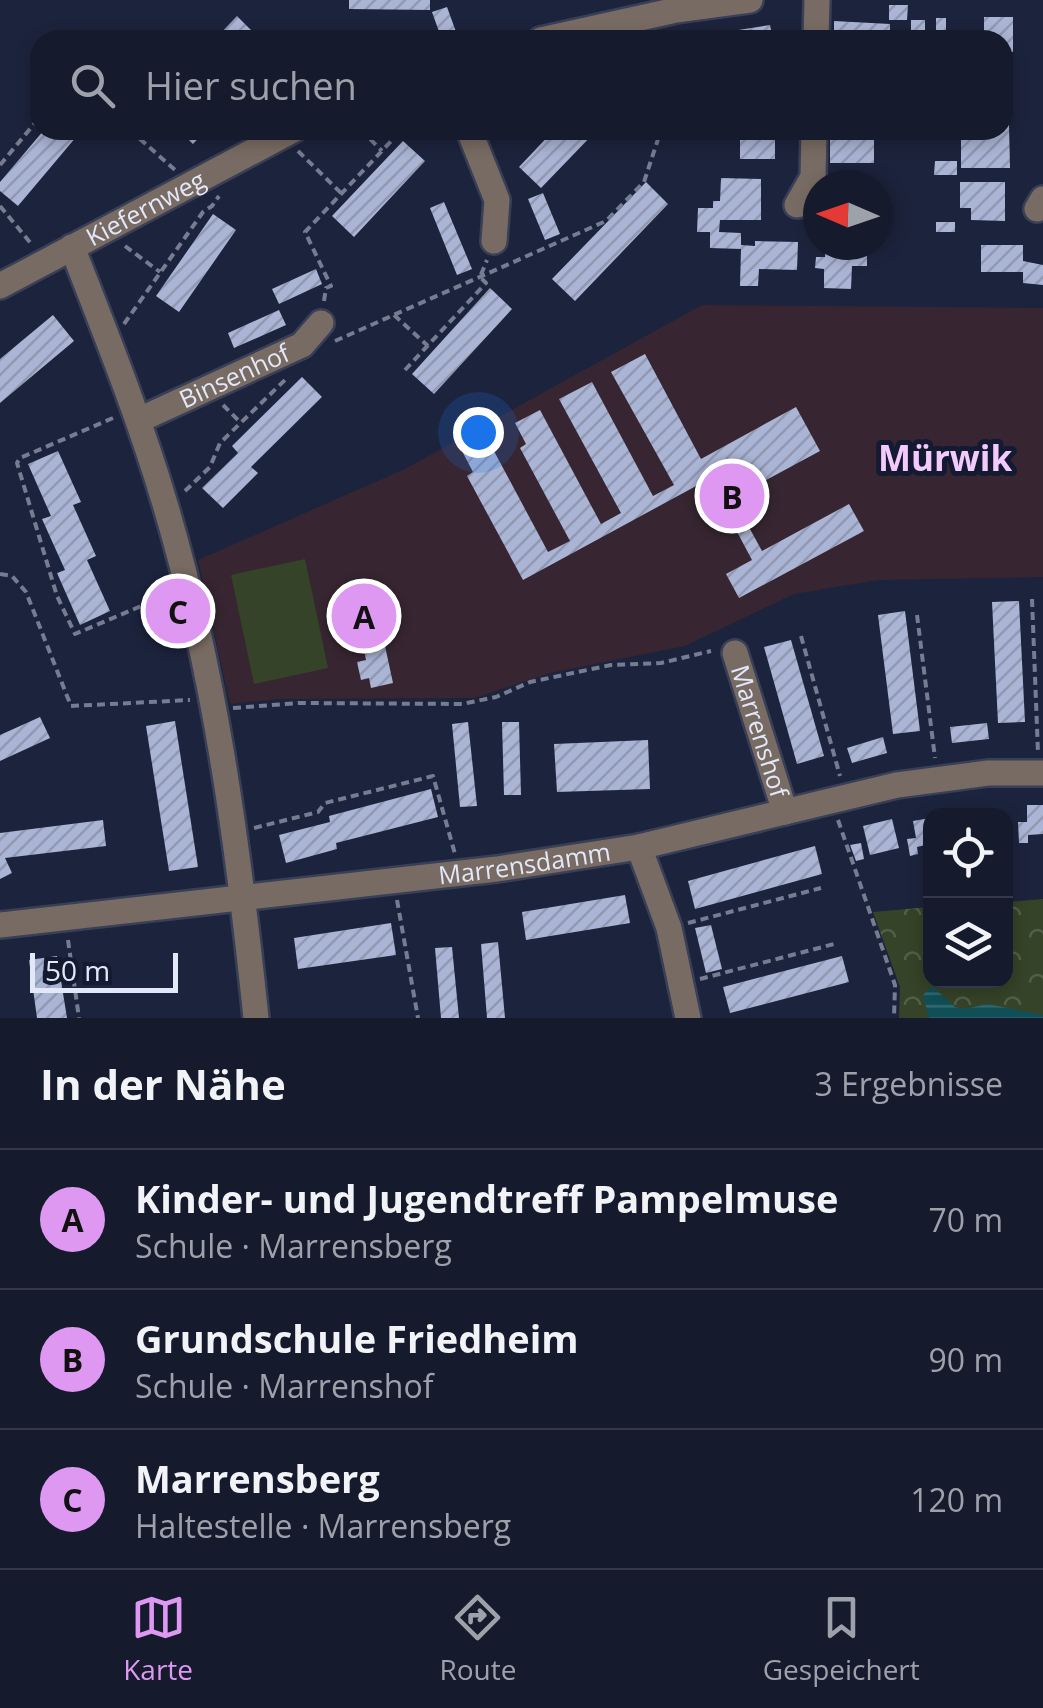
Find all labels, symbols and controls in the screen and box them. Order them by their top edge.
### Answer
search box [30,30,1013,140]
icon: search [65,58,120,113]
text: Hier suchen [145,59,357,111]
street label: Kiefernweg [79,162,211,253]
north arrow [803,170,893,260]
street label: Binsenhof [173,334,296,415]
your location [453,407,504,458]
district label: Mürwik [878,434,1012,481]
pin: B [700,458,764,534]
pin: C [146,574,210,648]
pin: A [332,578,396,654]
street label: Marrenshof [724,660,798,803]
map controls [923,808,1013,988]
button: locate [923,808,1013,898]
street label: Marrensdamm [436,834,613,892]
button: layers [923,898,1013,988]
scale bar [30,948,178,993]
text: 50 m [45,951,110,989]
text: In der Nähe [40,1055,286,1112]
text: 3 Ergebnisse [814,1062,1003,1105]
text: Kinder- und Jugendtreff Pampelmuse [135,1172,838,1224]
text: A [61,1198,84,1241]
text: 70 m [928,1198,1003,1241]
text: Schule · Marrensberg [135,1224,452,1267]
text: Grundschule Friedheim [135,1312,579,1364]
text: B [62,1338,83,1381]
text: 90 m [928,1338,1003,1381]
text: Schule · Marrenshof [135,1364,433,1407]
text: Marrensberg [135,1452,380,1504]
text: C [62,1478,83,1521]
text: 120 m [910,1478,1003,1521]
text: Haltestelle · Marrensberg [135,1504,511,1547]
tab: Karte [123,1590,193,1688]
tab: Route [439,1590,516,1688]
tab: Gespeichert [763,1590,920,1688]

